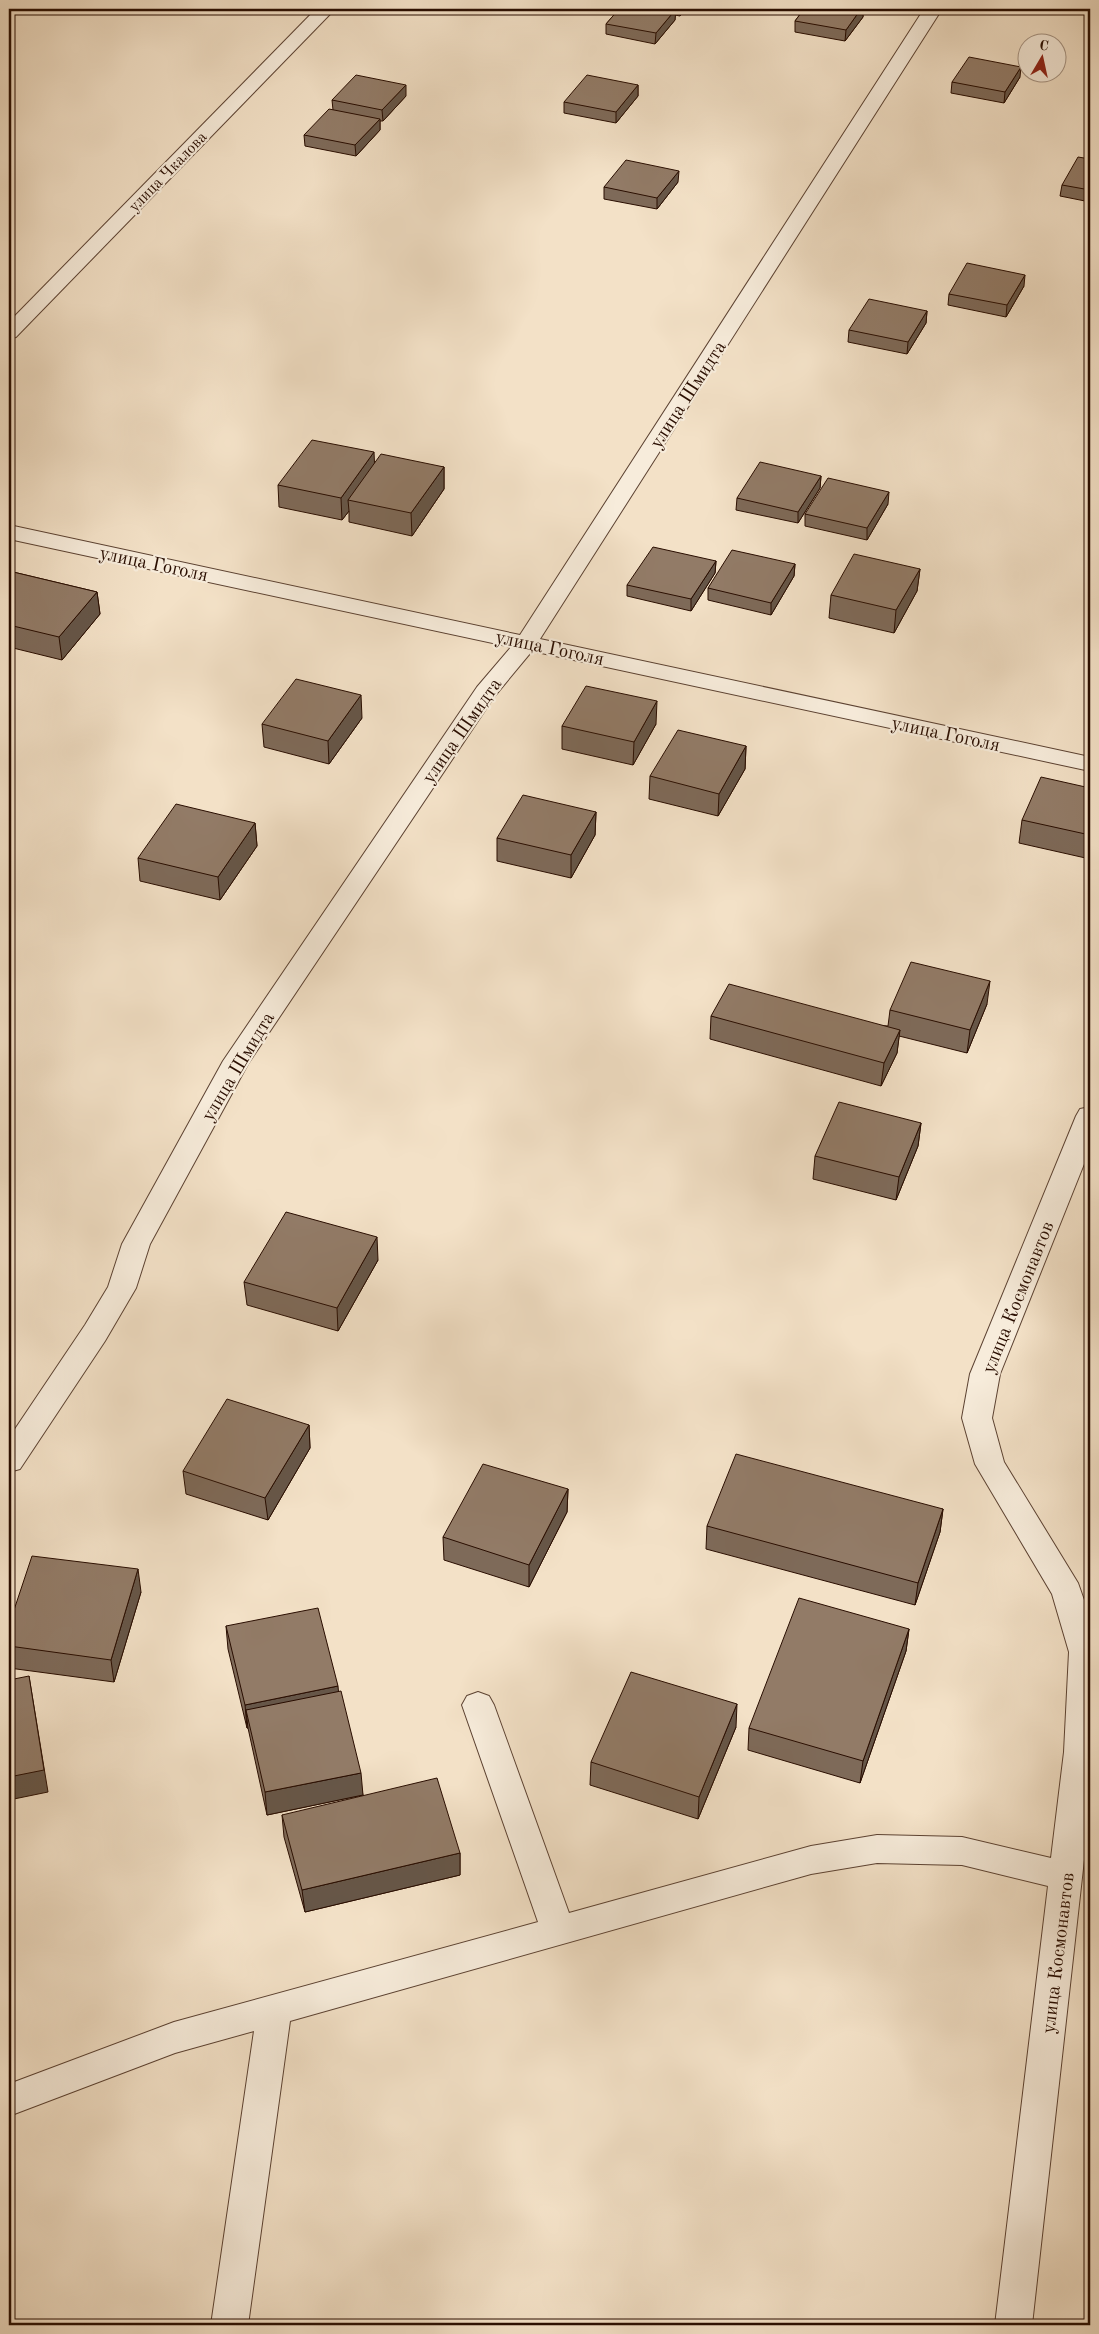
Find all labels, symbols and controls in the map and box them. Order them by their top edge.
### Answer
north arrow [1016,32,1066,82]
text: С [1038,39,1050,54]
street label: улица Чкалова [126,129,211,216]
street label: улица Шмидта [647,338,731,452]
street label: улица Гоголя [97,545,210,586]
street label: улица Гоголя [493,629,606,670]
street label: улица Шмидта [420,675,507,788]
street label: улица Гоголя [889,715,1002,756]
street label: улица Шмидта [199,1009,279,1125]
street label: улица Космонавтов [980,1219,1059,1377]
street label: улица Космонавтов [1040,1872,1079,2035]

